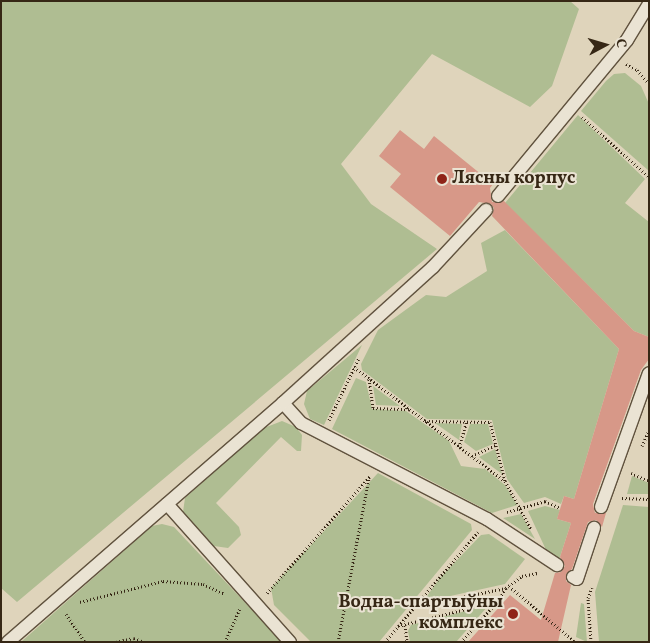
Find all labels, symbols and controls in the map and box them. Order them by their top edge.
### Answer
north arrow [580,20,630,70]
text: С [610,38,630,49]
place label: Лясны корпус [452,168,575,190]
marker: Лясны корпус [436,173,448,185]
place label: Водна-спартыўны комплекс [338,593,503,636]
marker: Водна-спартыўны комплекс [507,608,519,620]

